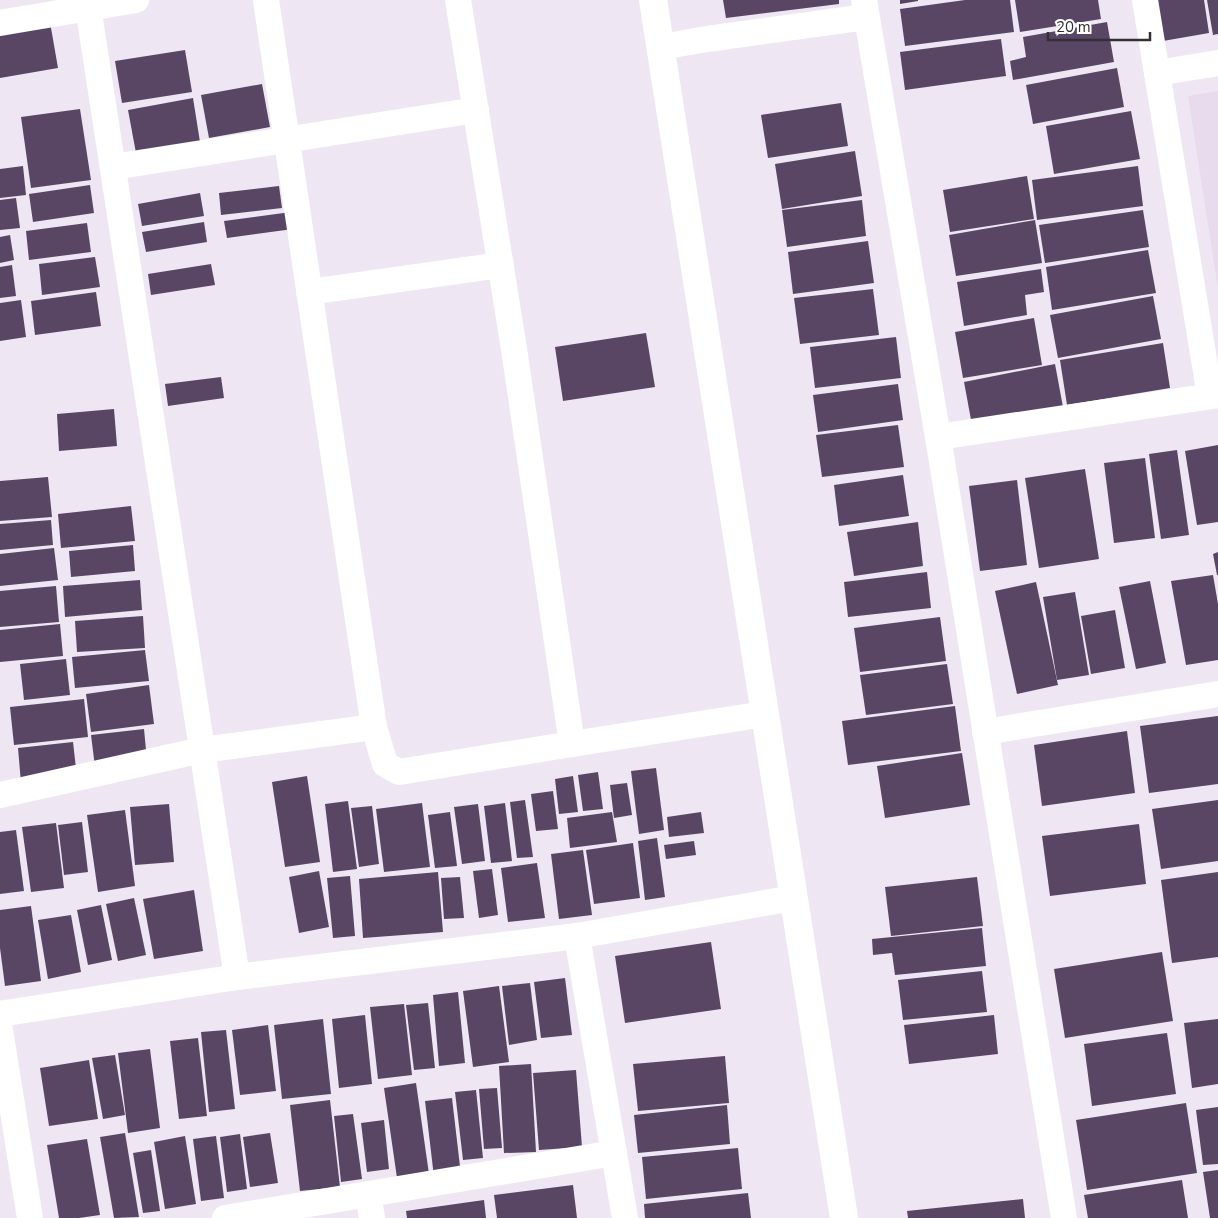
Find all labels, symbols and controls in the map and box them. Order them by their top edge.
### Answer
scale bar [1048,10,1150,42]
text: 20 m [1056,17,1091,37]

